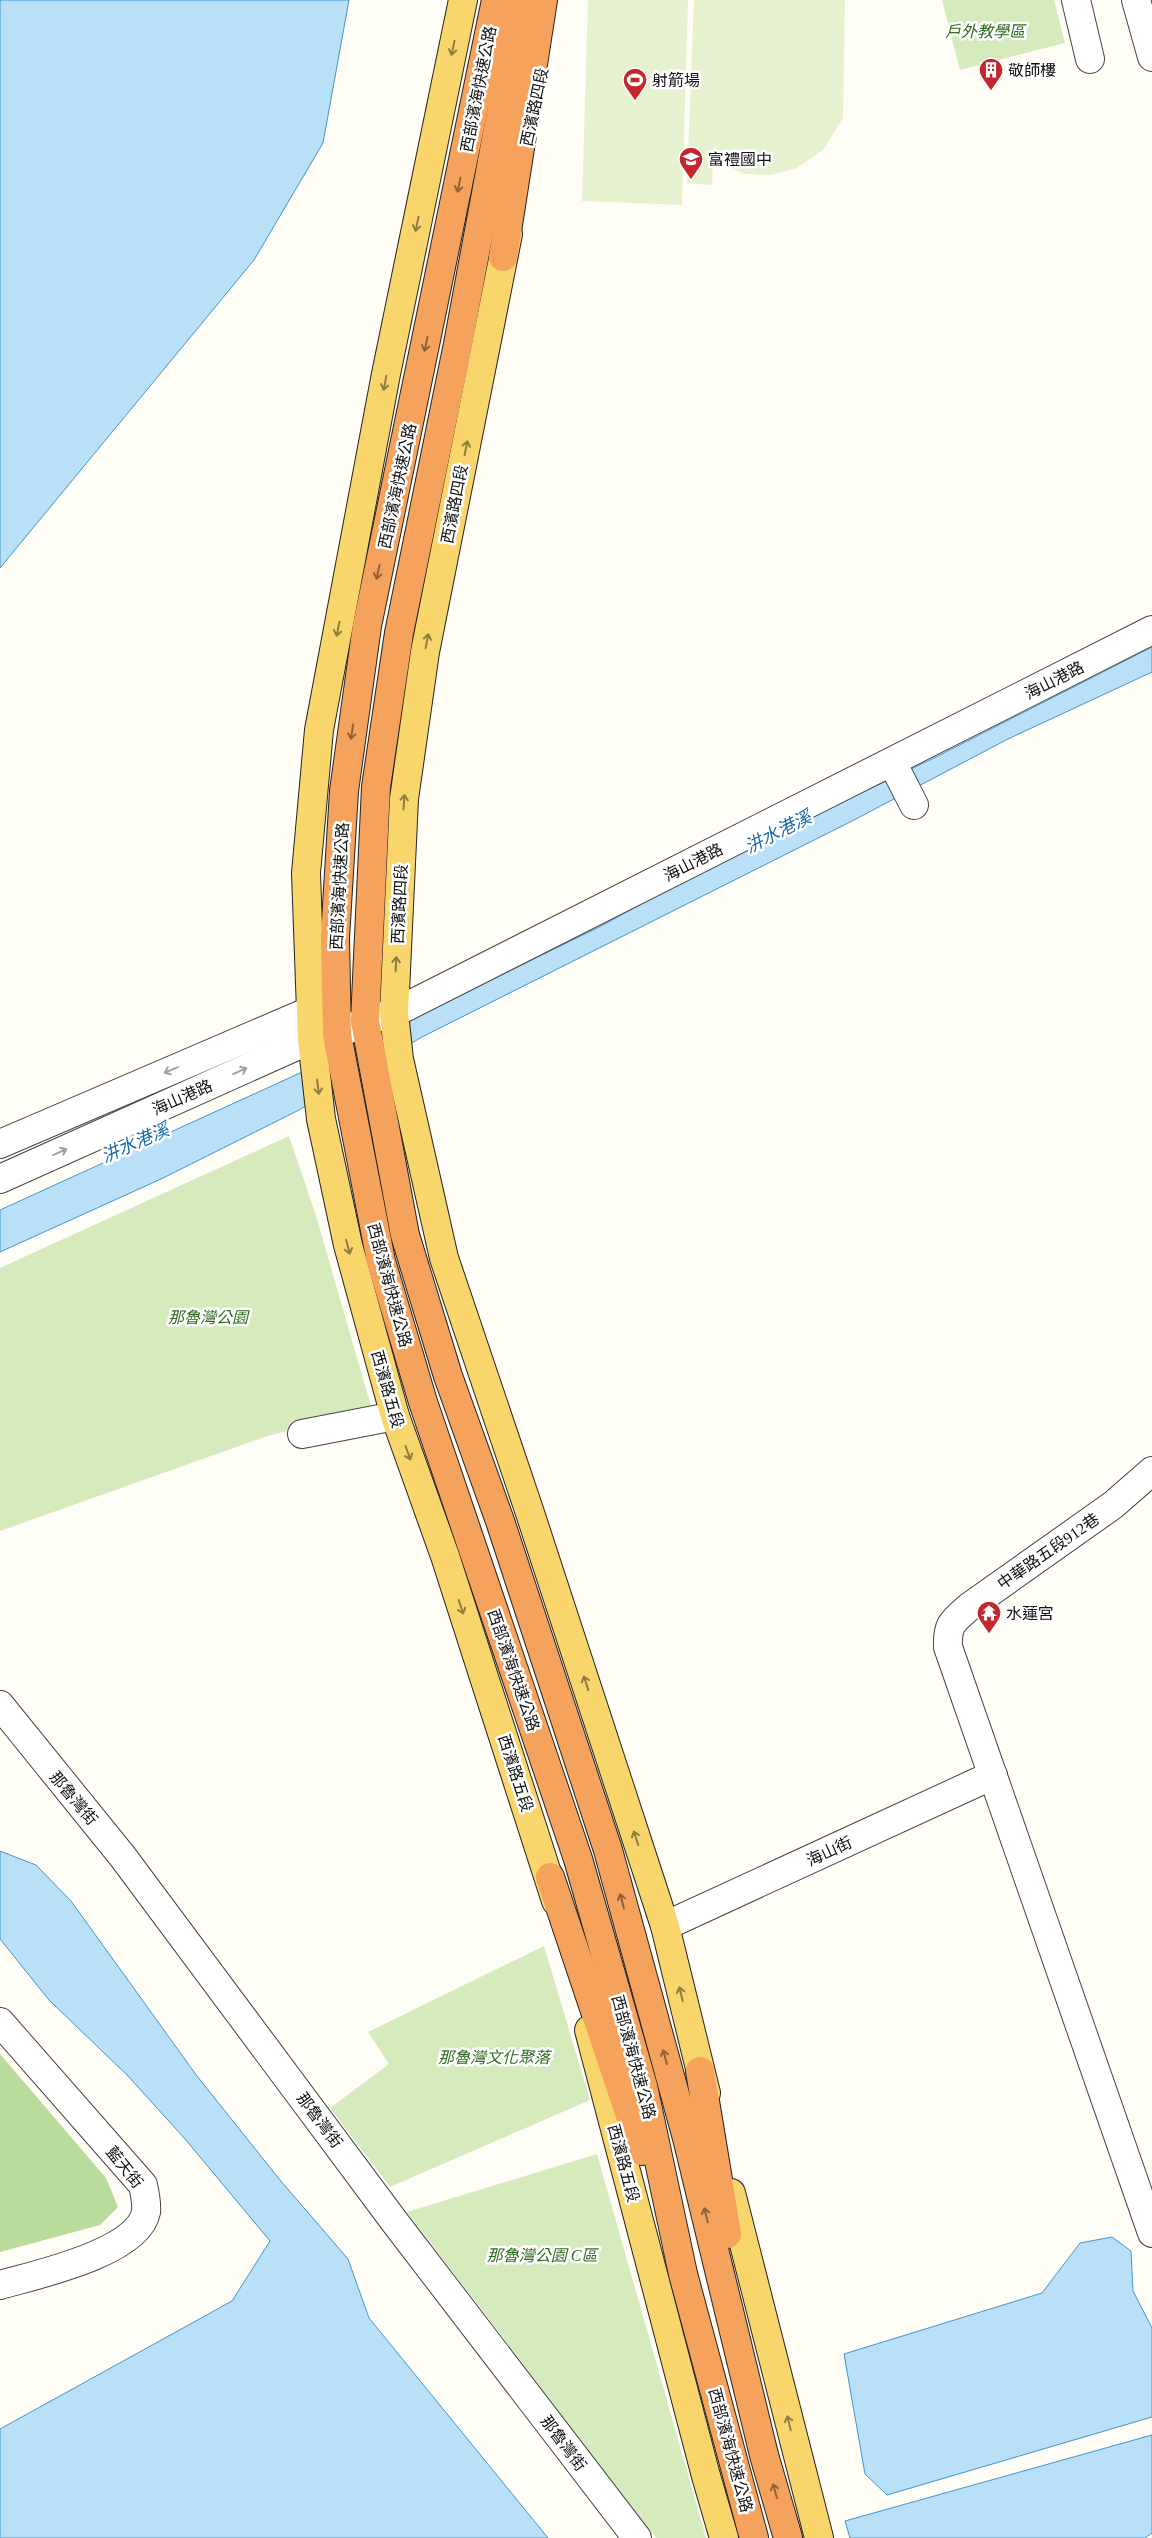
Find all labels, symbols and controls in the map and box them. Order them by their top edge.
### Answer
park label: 戶外教學區 [945,23,1027,40]
street label: 西部濱海快速公路 [458,25,499,154]
one-way arrow [448,39,457,55]
building icon: 敬師樓 [978,57,1004,91]
place label: 敬師樓 [1008,62,1056,79]
street label: 西濱路四段 [518,66,551,148]
sports icon: 射箭場 [622,67,648,101]
place label: 射箭場 [652,71,700,89]
school or university icon: 富禮國中 [678,146,704,180]
place label: 富禮國中 [708,151,772,168]
one-way arrow [453,177,463,193]
one-way arrow [412,216,421,232]
one-way arrow [421,336,431,352]
one-way arrow [379,375,389,391]
street label: 西部濱海快速公路 [376,422,419,550]
one-way arrow [462,440,471,456]
street label: 西濱路四段 [439,463,470,545]
one-way arrow [373,563,383,579]
one-way arrow [332,621,342,637]
one-way arrow [423,634,432,650]
street label: 海山港路 [1022,658,1087,703]
one-way arrow [347,724,357,740]
one-way arrow [400,794,409,810]
water label: 汫水港溪 [741,805,817,857]
street label: 西部濱海快速公路 [328,822,351,950]
street label: 海山港路 [661,840,726,885]
street label: 西濱路四段 [389,864,410,944]
one-way arrow [392,957,401,973]
one-way arrow [232,1065,247,1075]
one-way arrow [164,1066,179,1076]
street label: 海山港路 [150,1077,215,1118]
one-way arrow [313,1079,323,1095]
water label: 汫水港溪 [98,1118,175,1167]
one-way arrow [52,1146,67,1156]
street label: 西部濱海快速公路 [365,1221,414,1349]
one-way arrow [344,1238,353,1254]
park label: 那魯灣公園 [168,1309,250,1326]
street label: 西濱路五段 [368,1348,407,1430]
one-way arrow [404,1445,413,1460]
street label: 中華路五段912巷 [994,1510,1102,1593]
one-way arrow [457,1598,466,1614]
temple icon: 水蓮宮 [976,1600,1002,1634]
place label: 水蓮宮 [1006,1605,1054,1622]
street label: 西部濱海快速公路 [485,1607,542,1733]
one-way arrow [581,1676,590,1692]
street label: 西濱路五段 [495,1732,536,1814]
street label: 那魯灣街 [47,1768,101,1828]
one-way arrow [631,1831,640,1846]
street label: 海山街 [804,1834,855,1869]
one-way arrow [617,1893,626,1909]
one-way arrow [676,1986,685,2002]
street label: 西部濱海快速公路 [609,1993,658,2121]
park label: 那魯灣文化聚落 [438,2049,553,2066]
one-way arrow [660,2050,669,2066]
street label: 那魯灣街 [294,2089,346,2151]
street label: 西濱路五段 [605,2122,642,2204]
street label: 藍天街 [103,2143,146,2191]
one-way arrow [701,2207,710,2223]
park label: 那魯灣公園 C區 [487,2247,599,2264]
street label: 西部濱海快速公路 [706,2386,755,2514]
street label: 那魯灣街 [538,2412,590,2474]
one-way arrow [784,2416,793,2432]
one-way arrow [769,2484,779,2500]

